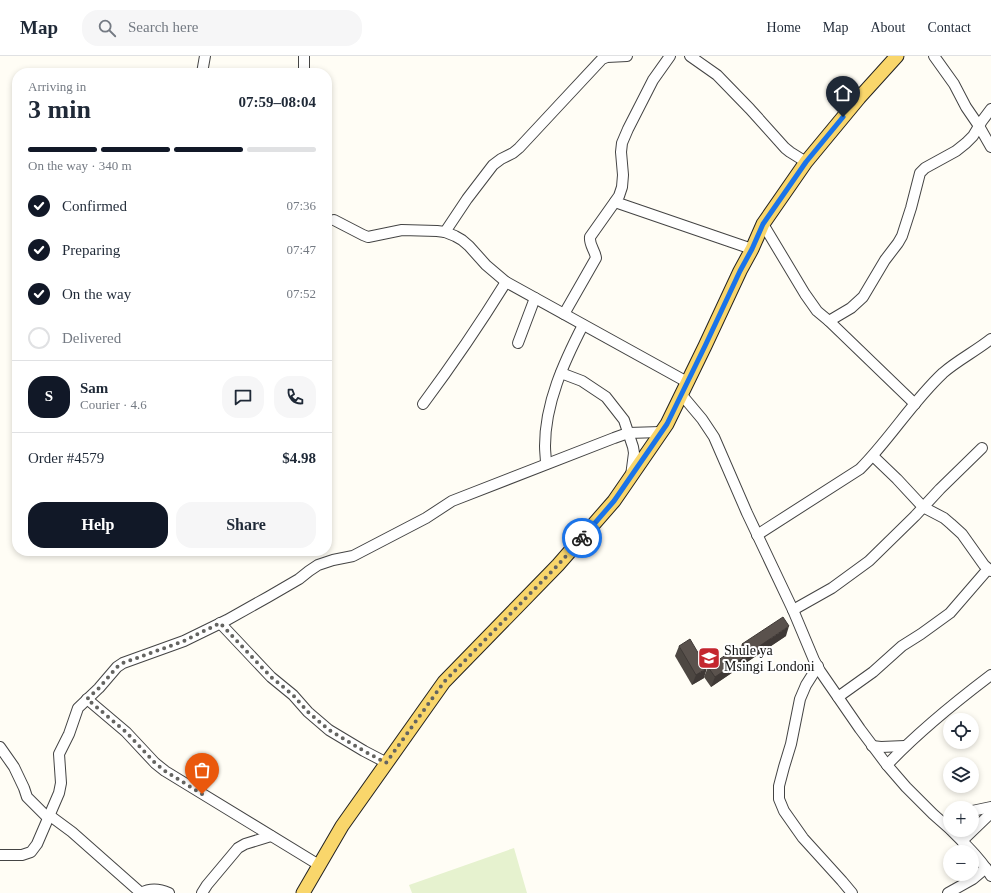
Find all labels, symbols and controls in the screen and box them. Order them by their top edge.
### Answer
search box [82,10,362,46]
text: Map [20,17,58,38]
icon: search [96,17,118,39]
text: Search here [128,19,198,35]
text: Home [767,20,801,35]
text: Map [823,20,848,35]
text: About [870,20,905,35]
text: Contact [927,20,971,35]
pin [826,76,860,117]
text: Arriving in [28,79,86,94]
icon: home [832,82,854,104]
text: 07:59–08:04 [239,94,316,110]
text: 3 min [28,95,91,124]
text: On the way · 340 m [28,158,132,173]
icon: check [28,195,50,217]
text: Confirmed [62,198,127,214]
text: 07:36 [286,198,316,213]
icon: check [28,239,50,261]
text: Preparing [62,242,120,258]
text: 07:47 [286,242,316,257]
icon: check [28,283,50,305]
text: On the way [62,286,131,302]
text: 07:52 [286,286,316,301]
text: Delivered [62,330,121,346]
button: chat [222,376,264,418]
button: phone [274,376,316,418]
text: Sam [80,380,108,396]
text: S [45,388,53,404]
text: Courier · 4.6 [80,397,147,412]
text: Order #4579 [28,450,104,466]
text: $4.98 [282,450,316,466]
button: Help [28,502,168,548]
button: Share [176,502,316,548]
courier [562,518,602,558]
icon: bike [571,527,593,549]
place label: Shule ya Msingi Londoni [724,643,815,674]
school or university icon: Shule ya Msingi Londoni [696,645,722,671]
map controls [943,713,979,881]
button: locate [943,713,979,749]
pin [185,753,219,794]
button: layers [943,757,979,793]
icon: bag [191,759,213,781]
button: + [943,801,979,837]
button: − [943,845,979,881]

